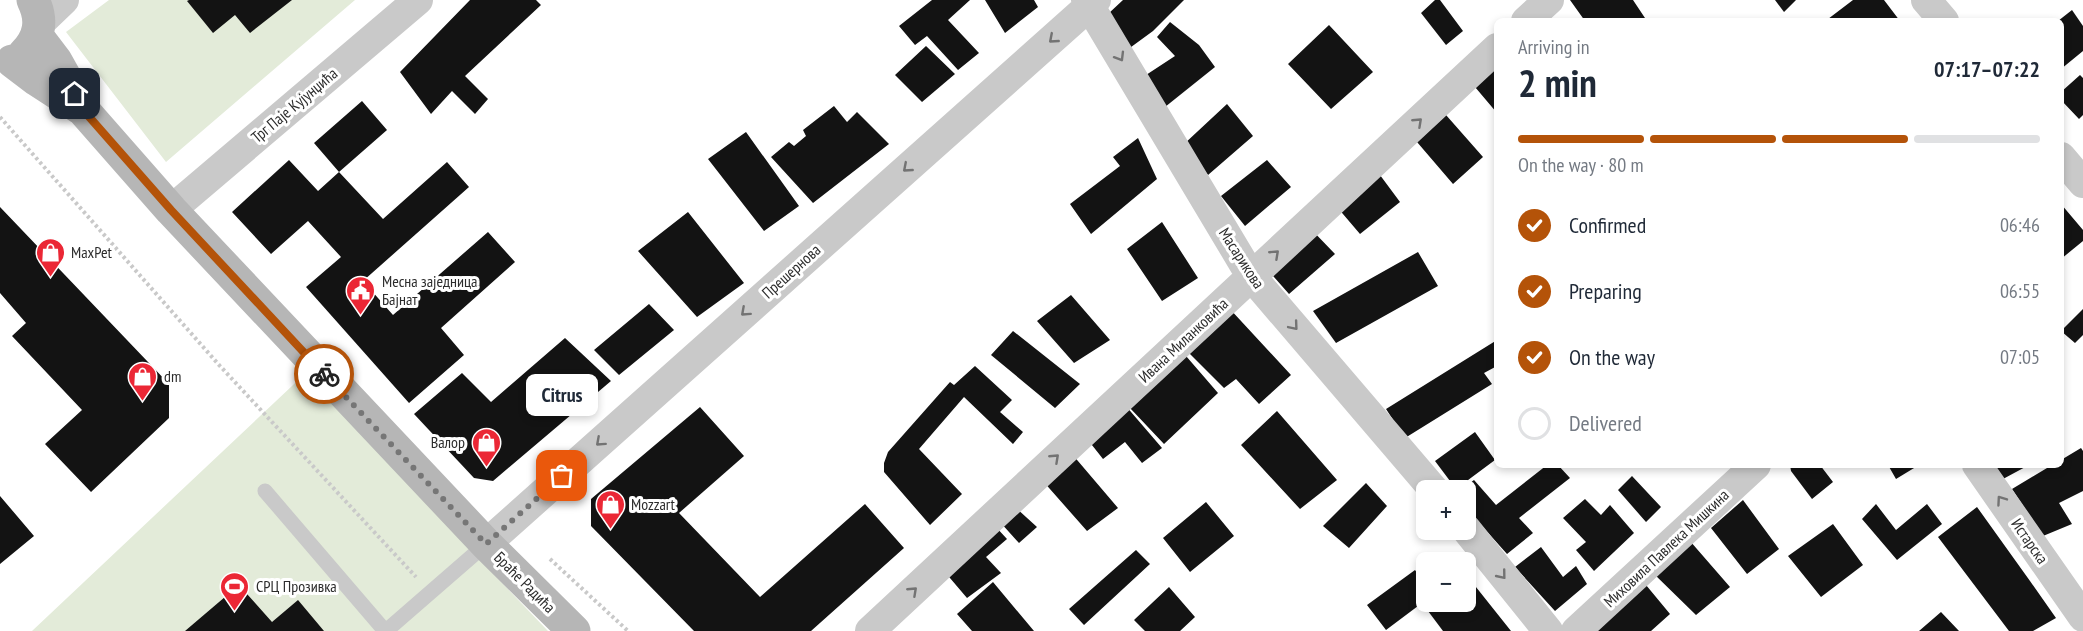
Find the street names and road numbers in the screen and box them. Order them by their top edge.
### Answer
street label: Трг Паје Кујунџића [247,63,341,147]
street label: Масарикова [1215,224,1269,292]
street label: Прешернова [758,240,824,302]
street label: Ивана Миланковића [1134,293,1232,387]
street label: Миховила Павлека Мишкина [1599,485,1733,611]
street label: Истарска [2007,514,2053,568]
street label: Браће Радића [490,547,560,617]

